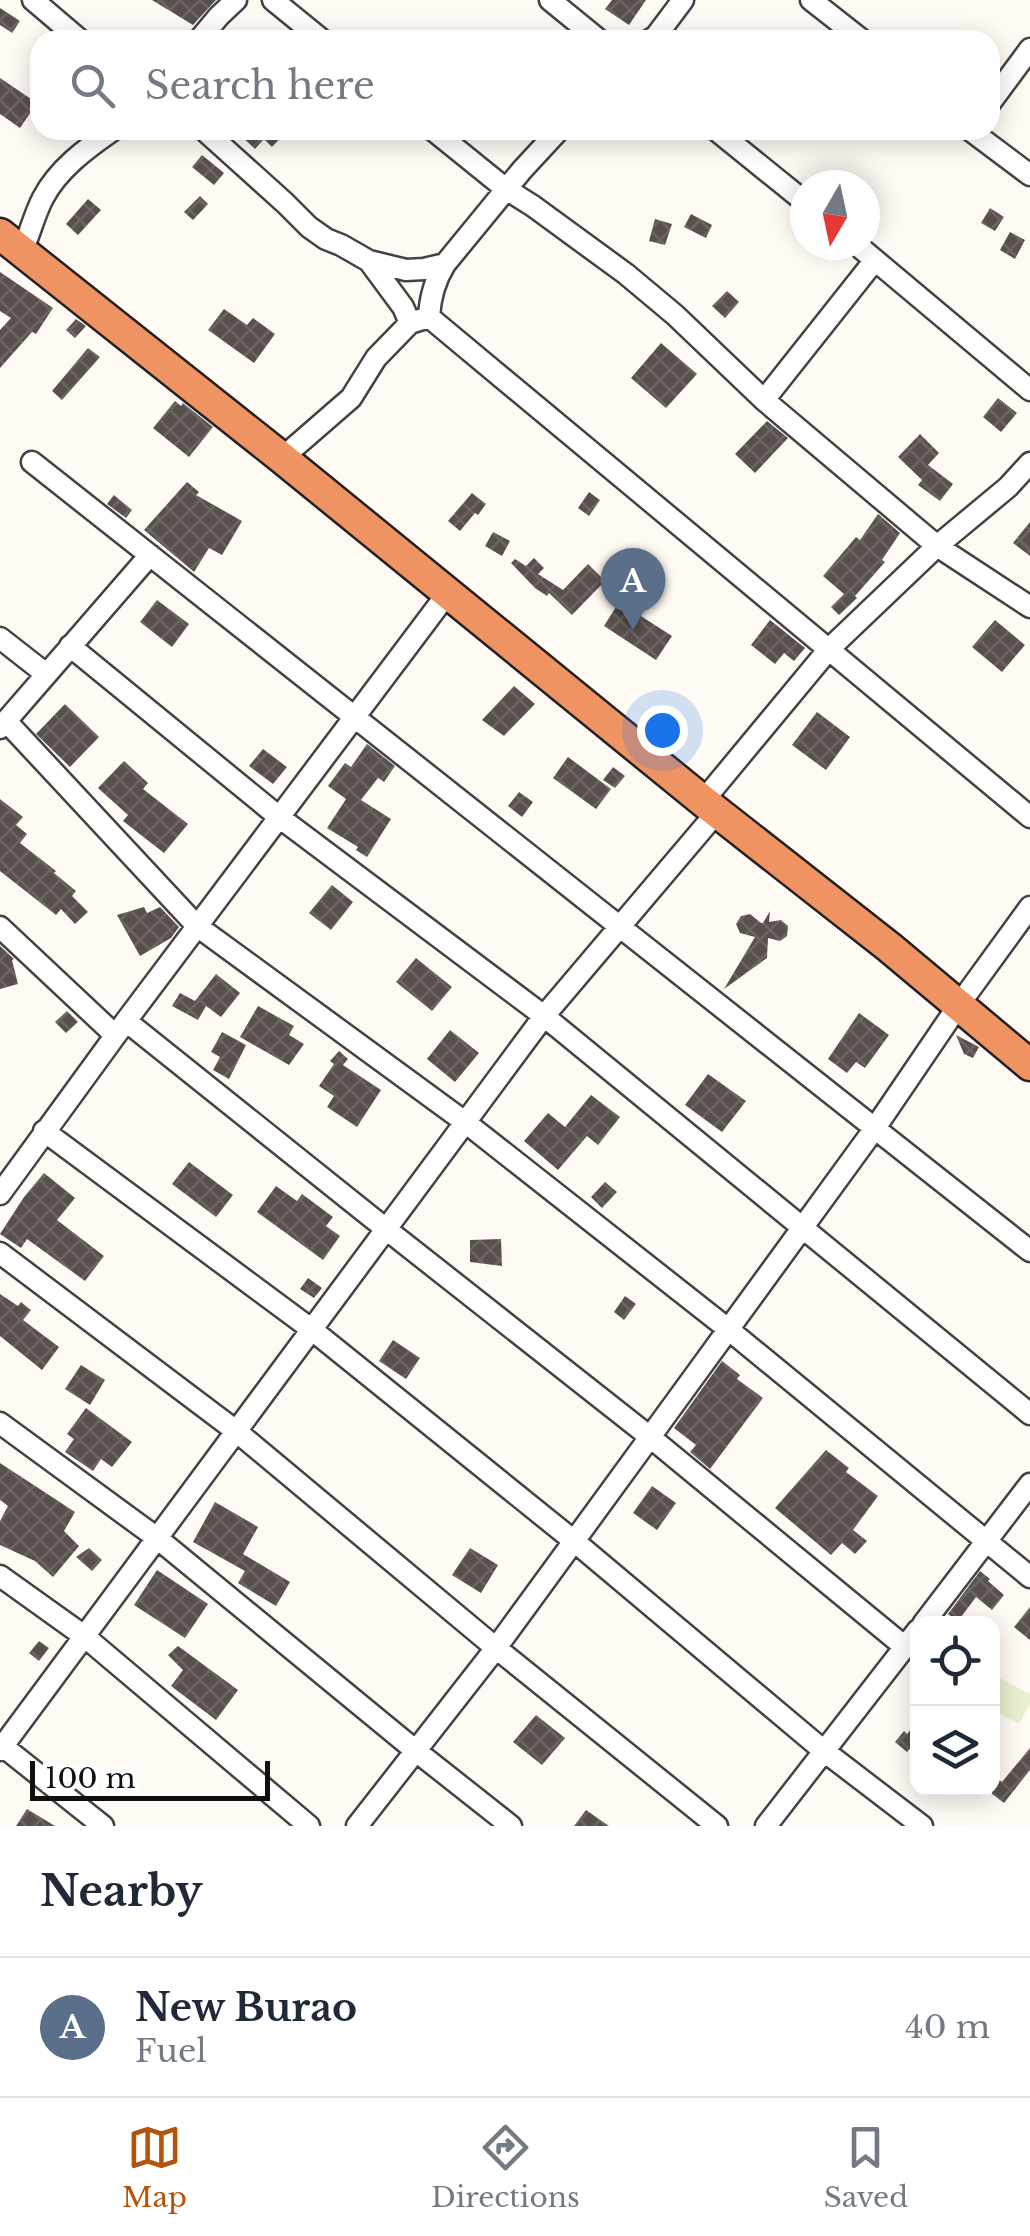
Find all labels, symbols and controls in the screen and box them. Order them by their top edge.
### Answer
search box [30,30,1000,140]
icon: search [65,58,120,113]
text: Search here [145,62,375,109]
north arrow [790,170,880,260]
pin: A [600,548,666,630]
your location [637,705,688,756]
map controls [910,1616,1000,1796]
button: locate [910,1616,1000,1706]
button: layers [910,1706,1000,1796]
scale bar [30,1756,270,1800]
text: 100 m [45,1761,136,1796]
text: Nearby [40,1865,203,1917]
text: New Burao [135,1984,357,2031]
text: A [60,2007,85,2047]
text: 40 m [905,2007,990,2047]
text: Fuel [135,2031,207,2071]
tab: Map [122,2120,187,2215]
tab: Directions [431,2120,580,2215]
tab: Saved [824,2120,908,2215]

